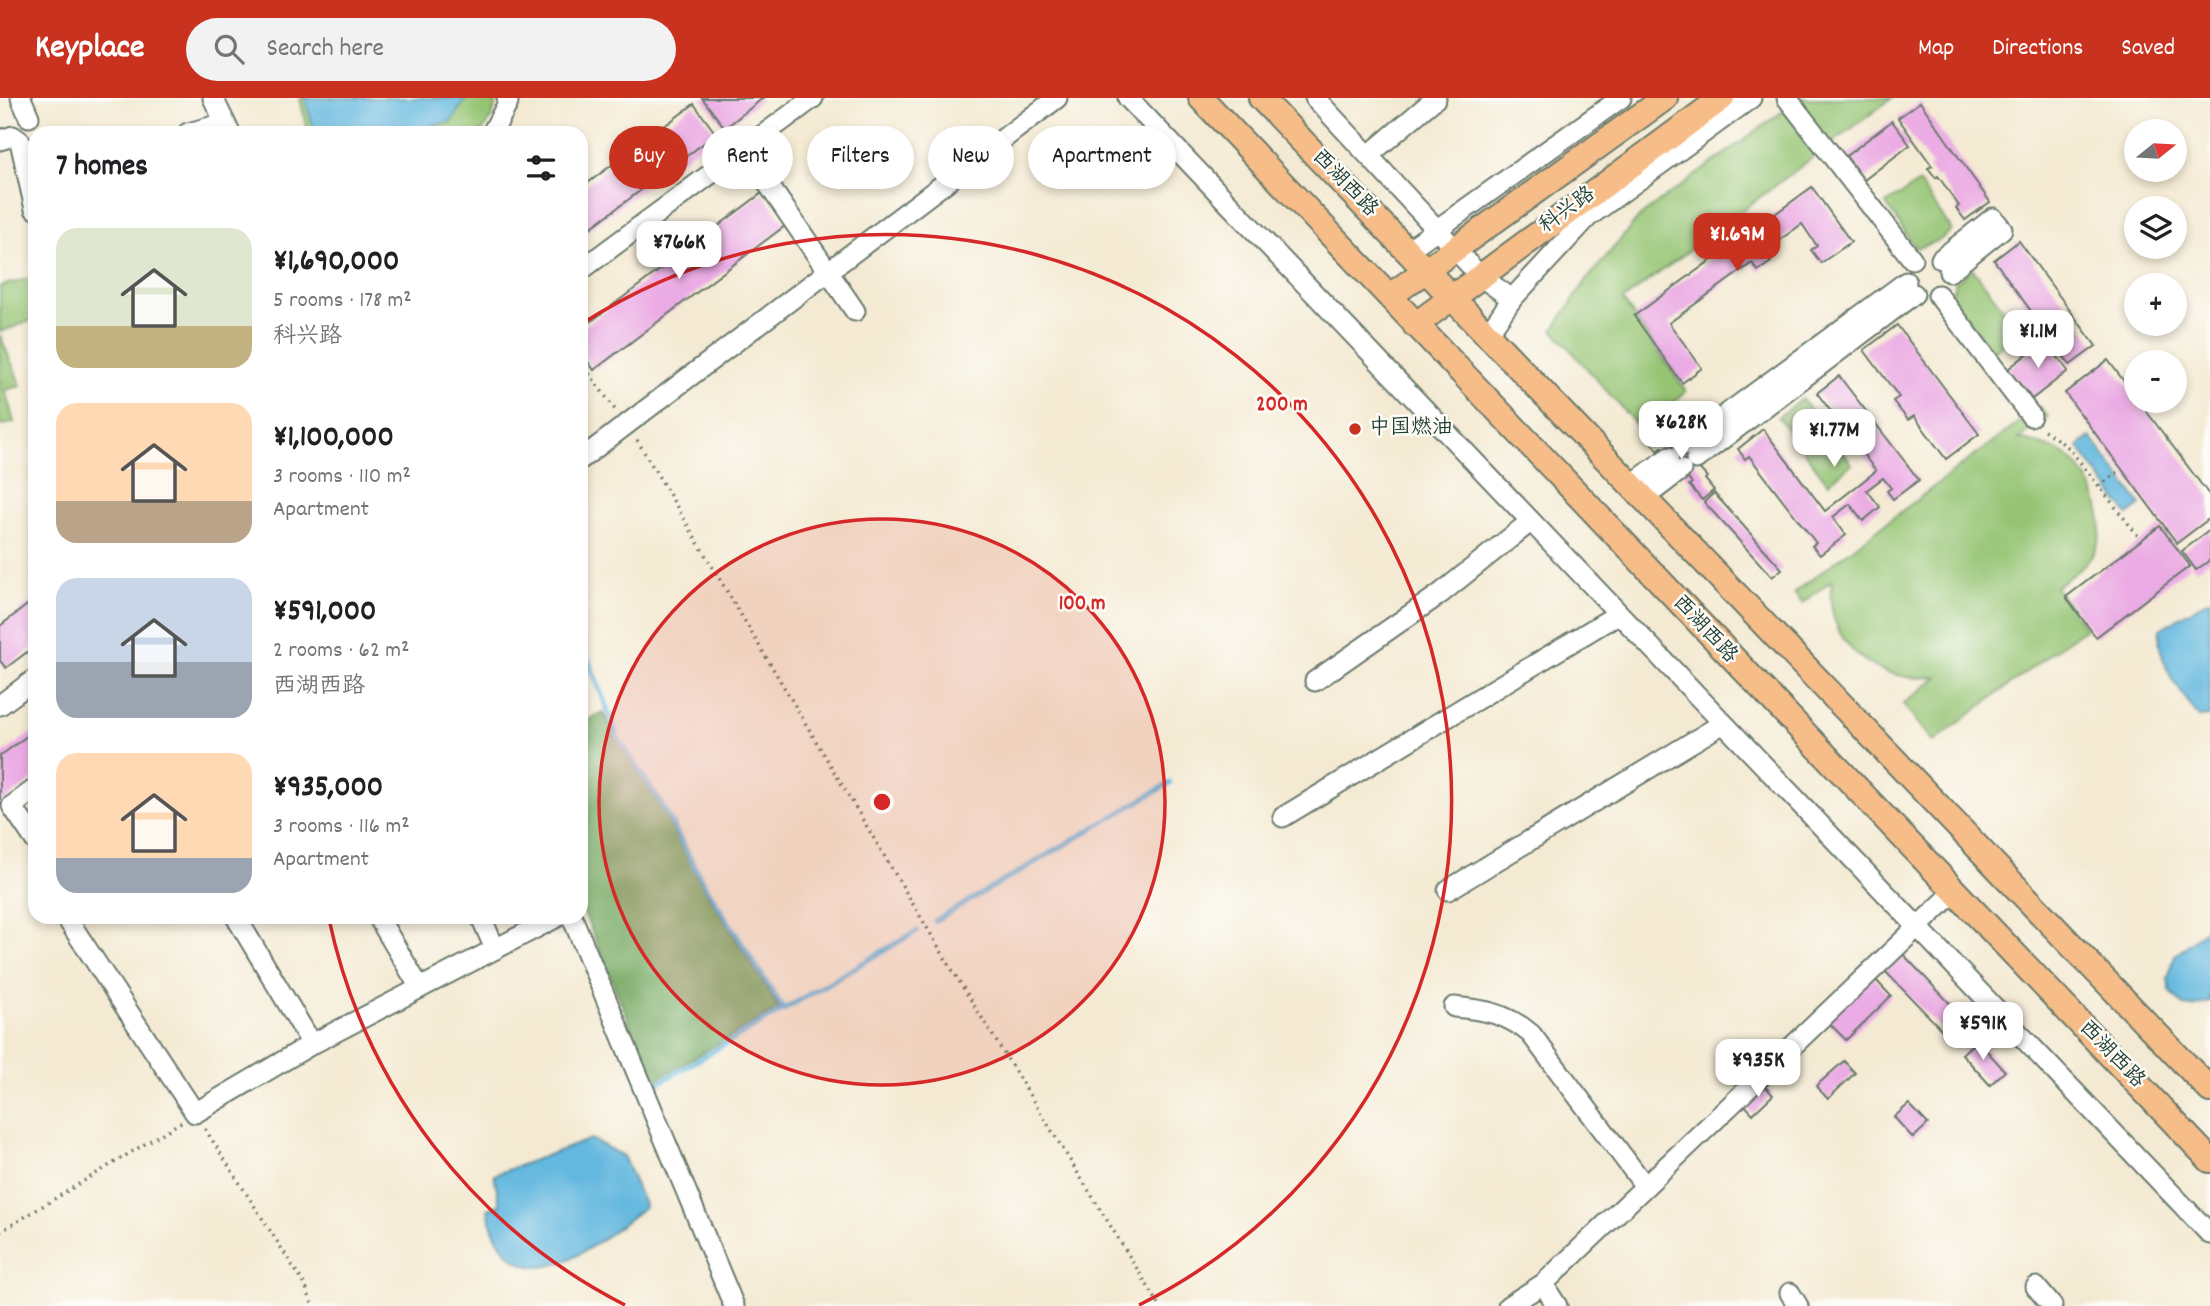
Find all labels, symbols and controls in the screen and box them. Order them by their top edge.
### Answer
search box [186,18,676,81]
text: Keyplace [35,26,144,73]
icon: search [210,30,248,68]
text: Search here [266,31,384,68]
text: Map [1918,32,1954,66]
text: Directions [1992,32,2083,66]
text: Saved [2121,32,2175,66]
north arrow [2124,119,2188,182]
map controls [2124,119,2187,413]
chip: Buy [609,126,688,189]
chip: Rent [702,126,793,189]
chip: Filters [807,126,914,189]
chip: New [928,126,1014,189]
chip: Apartment [1028,126,1176,189]
street label: 西湖西路 [1304,143,1384,225]
text: 7 homes [56,147,148,190]
icon: filters [522,149,560,187]
street label: 科兴路 [1534,180,1602,242]
button: layers [2124,196,2187,259]
pin: ¥1.69M [1680,214,1794,273]
text: ¥1.69M [1709,219,1765,252]
pin: ¥766K [630,222,728,281]
text: ¥766K [652,227,706,260]
text: ¥1,690,000 [273,242,399,285]
icon: home [112,256,196,340]
button: + [2124,273,2187,336]
text: 5 rooms · 178 m² [273,285,412,318]
pin: ¥1.1M [1989,310,2087,370]
text: ¥1.1M [2019,316,2057,349]
text: 科兴路 [273,321,342,354]
button: − [2124,350,2187,413]
text: 200 m [1256,391,1308,421]
pin: ¥628K [1632,402,1730,461]
text: ¥628K [1655,407,1707,440]
pin: ¥1.77M [1777,410,1891,469]
place label: 中国燃油 [1369,414,1453,444]
text: ¥1.77M [1808,415,1860,448]
text: ¥1,100,000 [273,418,394,461]
marker: 中国燃油 [1347,421,1363,437]
icon: home [112,431,196,515]
text: 3 rooms · 110 m² [273,461,411,494]
text: Apartment [273,494,369,527]
street label: 西湖西路 [1664,589,1744,671]
text: 100 m [1059,590,1105,620]
text: ¥591,000 [273,592,376,635]
icon: home [112,606,196,690]
text: 2 rooms · 62 m² [273,635,409,668]
text: 西湖西路 [273,671,365,704]
text: ¥935,000 [273,768,383,811]
icon: home [112,781,196,865]
centre of rings [870,790,894,814]
text: 3 rooms · 116 m² [273,811,410,844]
text: Apartment [273,844,369,877]
pin: ¥591K [1934,1002,2032,1062]
text: ¥591K [1959,1008,2007,1041]
street label: 西湖西路 [2071,1014,2151,1096]
pin: ¥935K [1709,1040,1807,1099]
text: ¥935K [1731,1045,1785,1078]

